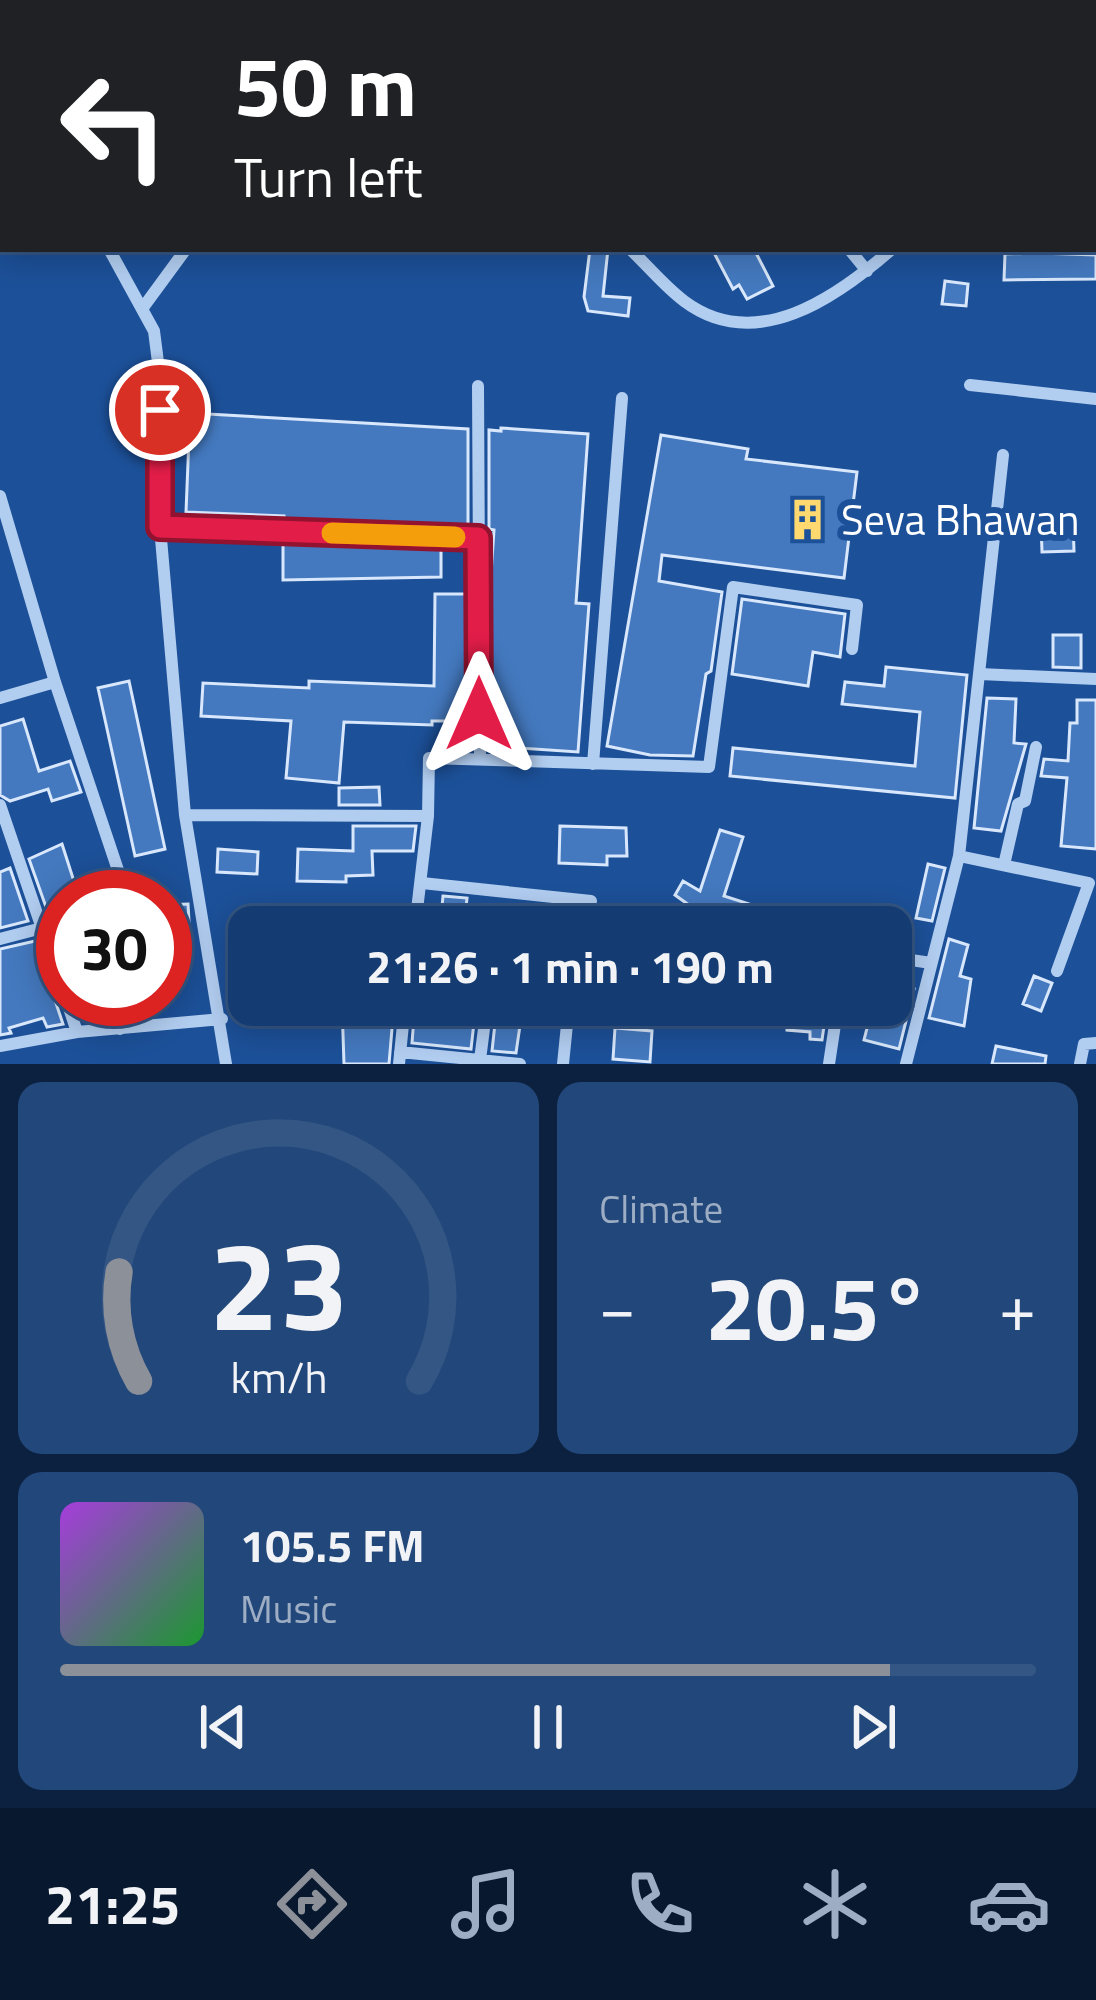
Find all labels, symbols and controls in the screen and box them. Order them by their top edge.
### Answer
text: 50 m [234,21,417,149]
icon: left [36,48,192,204]
text: Turn left [234,136,423,218]
pin [109,359,211,461]
icon: arrive [127,377,193,443]
place label: Seva Bhawan [841,487,1080,551]
building icon: Seva Bhawan [784,497,830,543]
position arrow [416,651,542,777]
speed limit sign: 30 [36,870,192,1026]
text: 21:26 · 1 min · 190 m [366,932,774,1000]
text: Climate [599,1179,723,1238]
text: 23 [209,1189,348,1378]
text: 20.5° [705,1238,930,1375]
text: − [599,1256,636,1357]
text: + [999,1256,1036,1357]
text: km/h [230,1344,327,1410]
text: 105.5 FM [240,1511,425,1579]
text: Music [240,1579,337,1638]
icon: previous [190,1694,256,1760]
icon: pause [515,1694,581,1760]
icon: next [840,1694,906,1760]
icon: directions [270,1862,354,1946]
icon: music [444,1862,528,1946]
icon: phone [618,1862,702,1946]
icon: climate [793,1862,877,1946]
icon: car [967,1862,1051,1946]
text: 21:25 [45,1863,180,1945]

